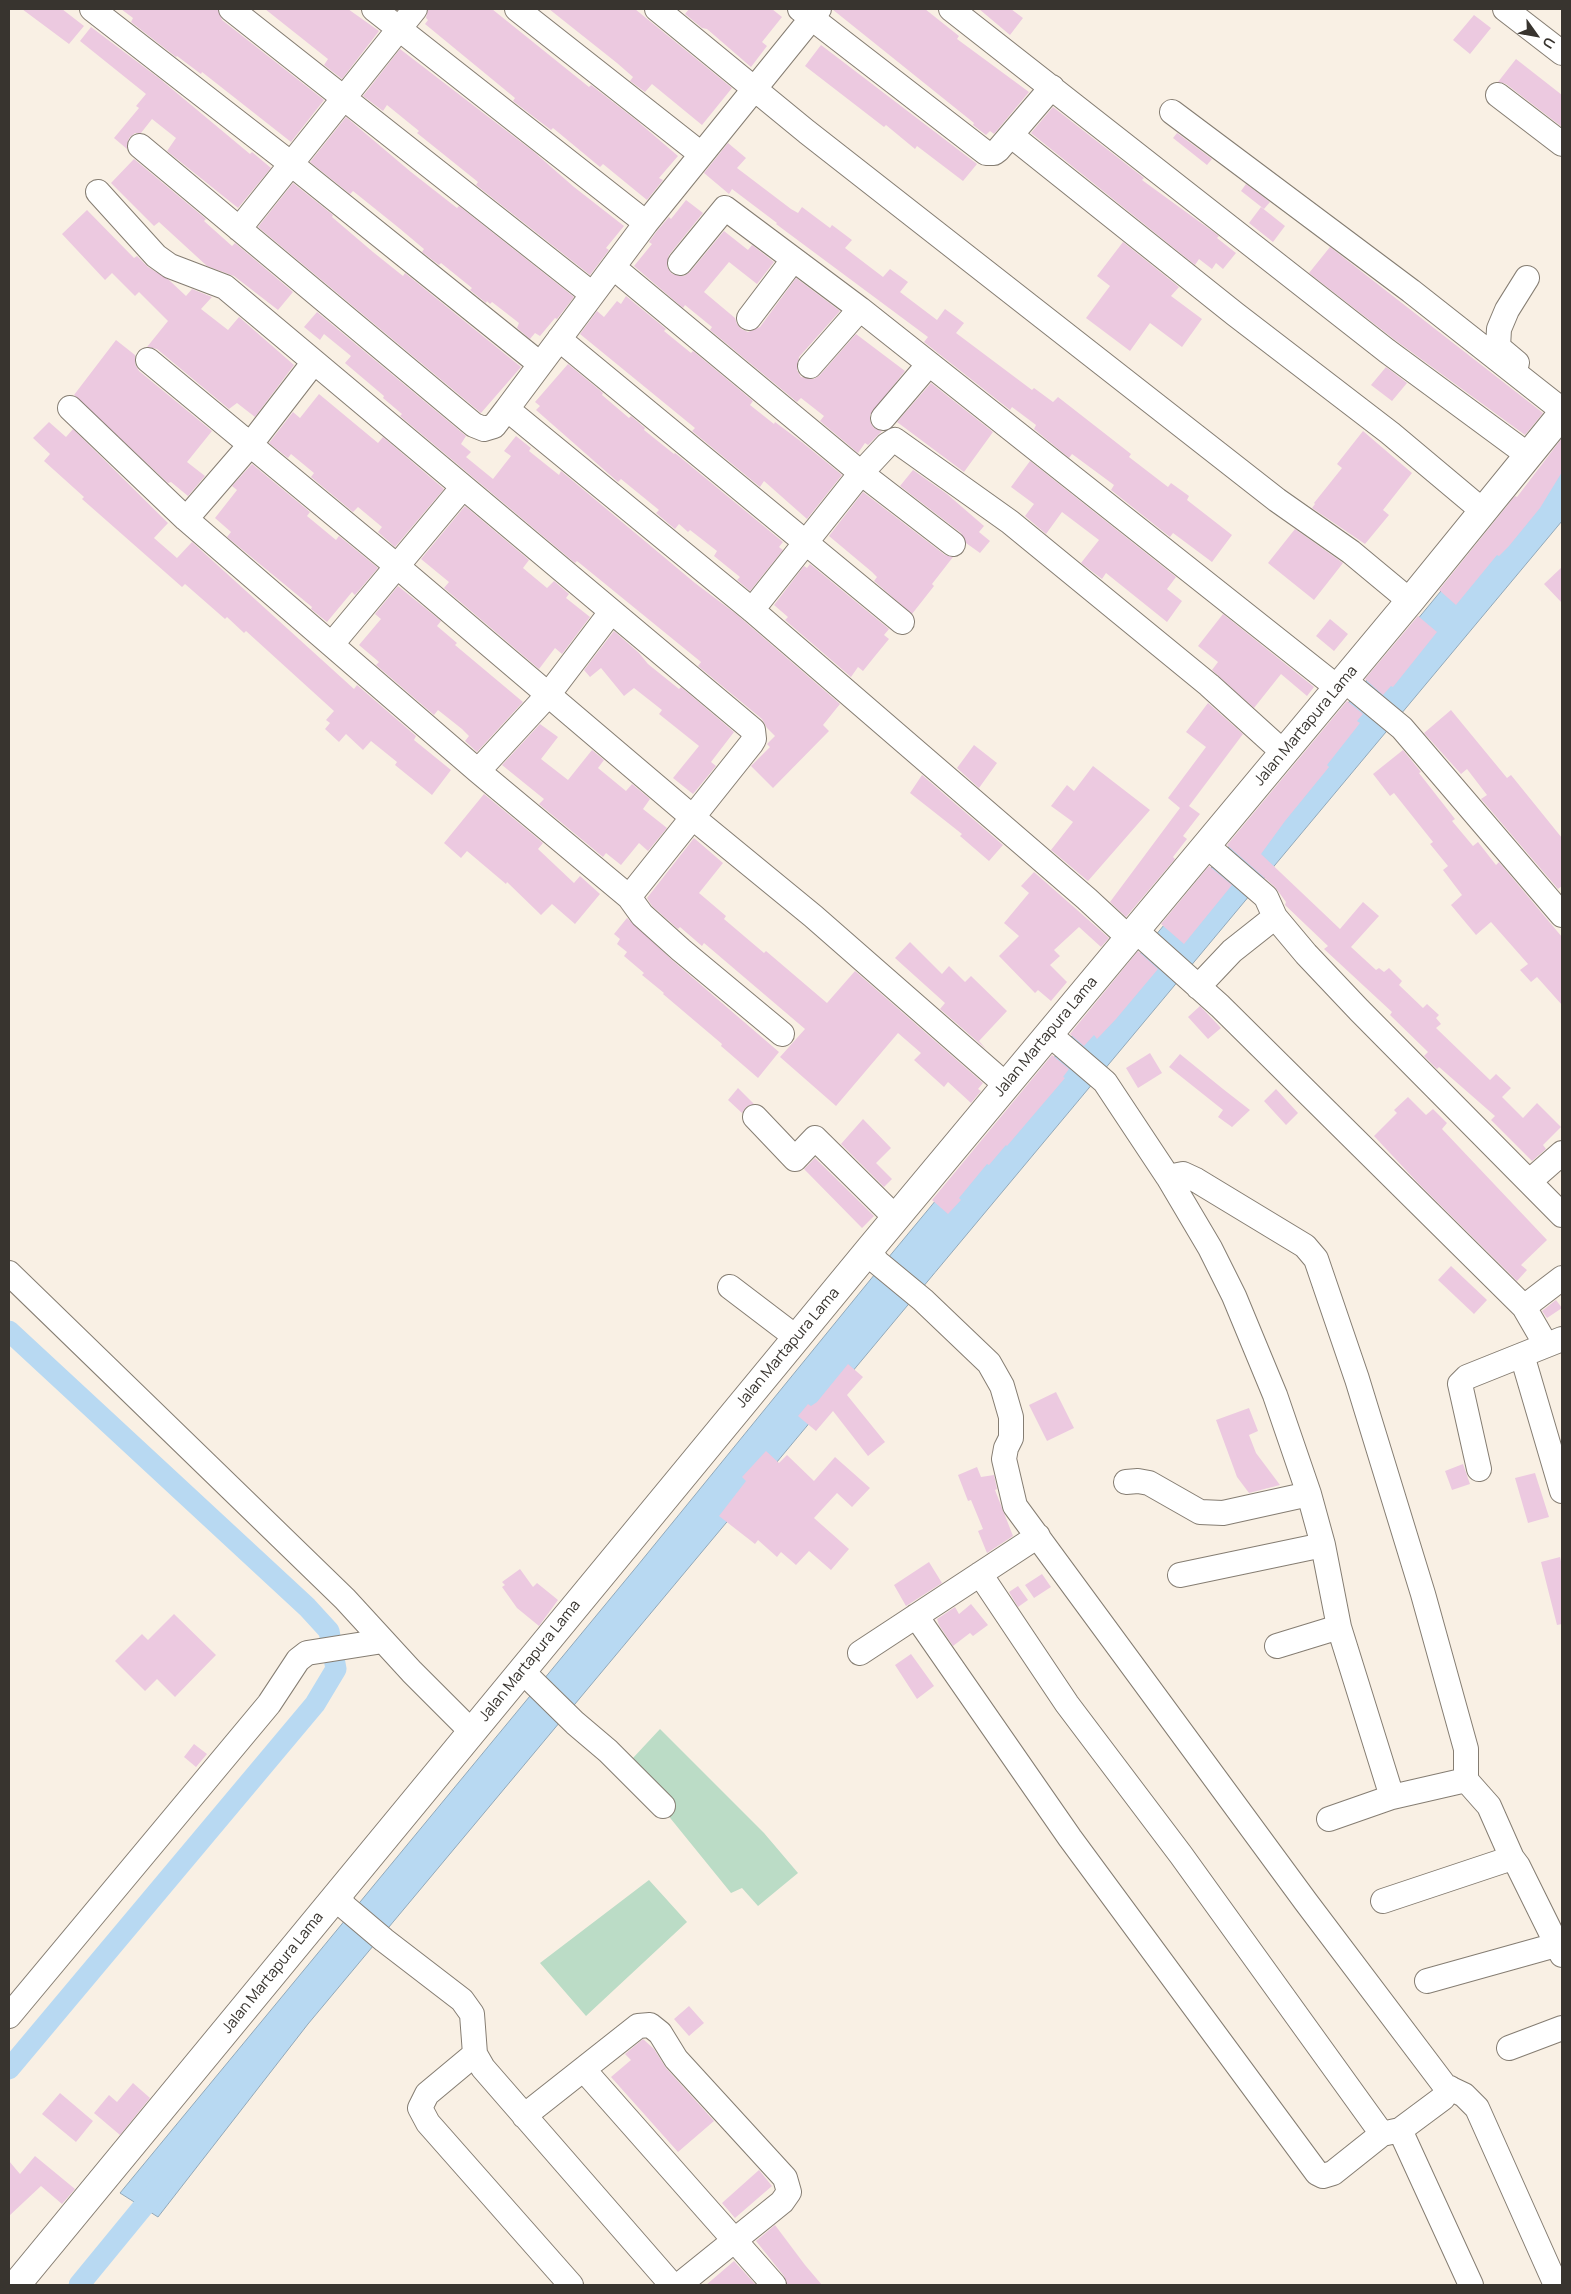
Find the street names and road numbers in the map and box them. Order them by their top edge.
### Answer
street label: Jalan Martapura Lama [1251,662,1361,790]
street label: Jalan Martapura Lama [991,973,1101,1101]
street label: Jalan Martapura Lama [733,1284,843,1412]
street label: Jalan Martapura Lama [475,1597,585,1725]
street label: Jalan Martapura Lama [218,1909,328,2037]

